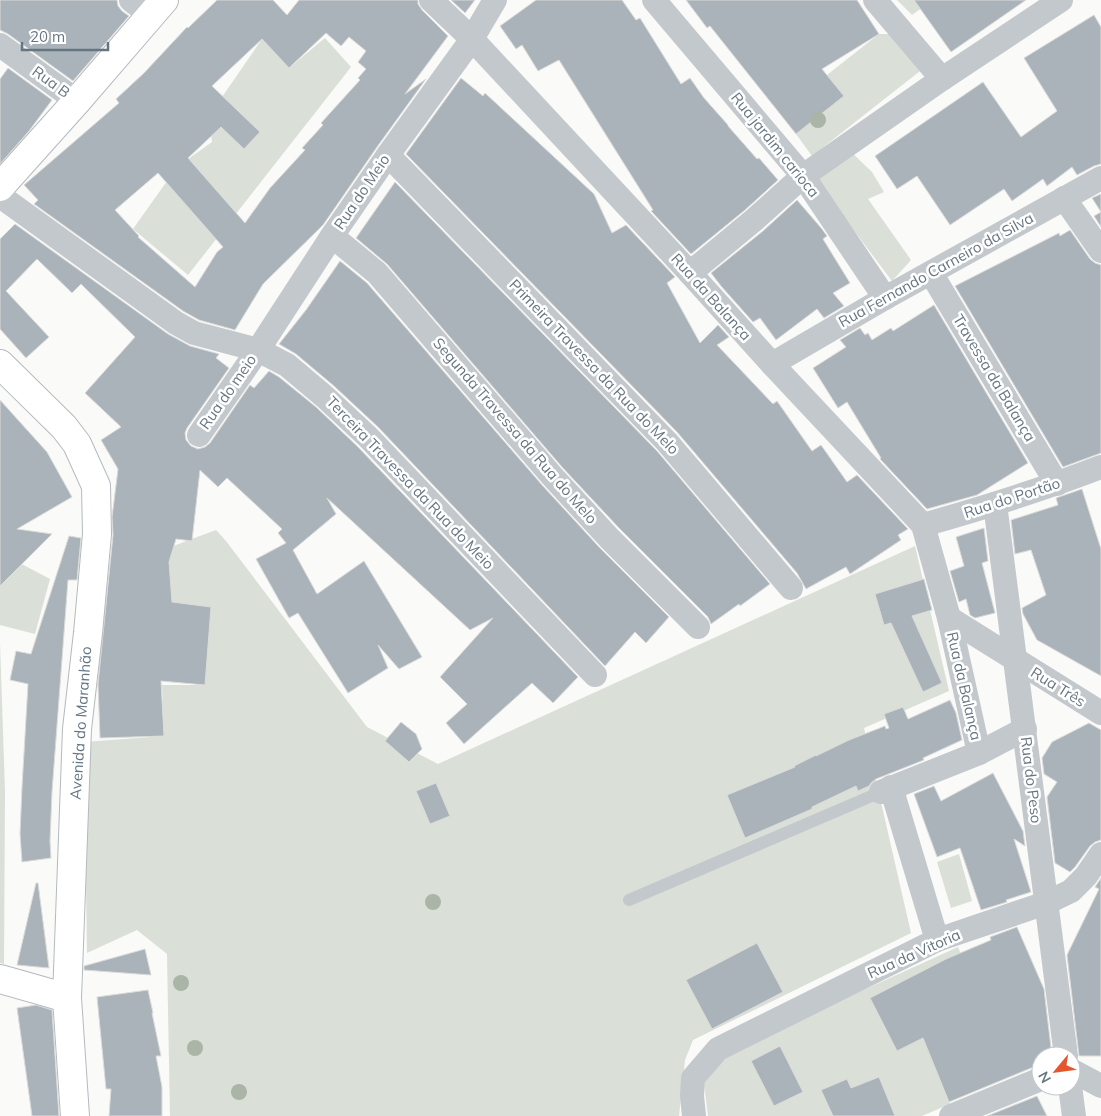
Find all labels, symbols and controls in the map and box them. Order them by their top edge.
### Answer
scale bar [22,20,109,52]
text: 20 m [30,27,65,46]
street label: Rua B [29,62,74,102]
street label: Rua jardim carioca [727,88,824,201]
street label: Rua do Meio [329,151,394,233]
street label: Rua Fernando Carneiro da Silva [835,208,1036,331]
street label: Rua da Balança [667,249,756,344]
street label: Primeira Travessa da Rua do Melo [505,275,683,458]
street label: Travessa da Balança [949,311,1040,445]
street label: Segunda Travessa da Rua do Melo [429,334,601,528]
street label: Rua do meio [195,351,260,433]
street label: Terceira Travessa da Rua do Meio [323,392,498,573]
street label: Rua do Portão [961,473,1062,522]
street label: Rua da Balança [943,630,986,742]
street label: Avenida do Maranhão [66,646,95,800]
street label: Rua Três [1027,662,1089,711]
street label: Rua do Peso [1017,736,1046,824]
street label: Rua da Vitoria [864,925,963,982]
north arrow [1031,1046,1081,1096]
text: N [1034,1068,1055,1086]

